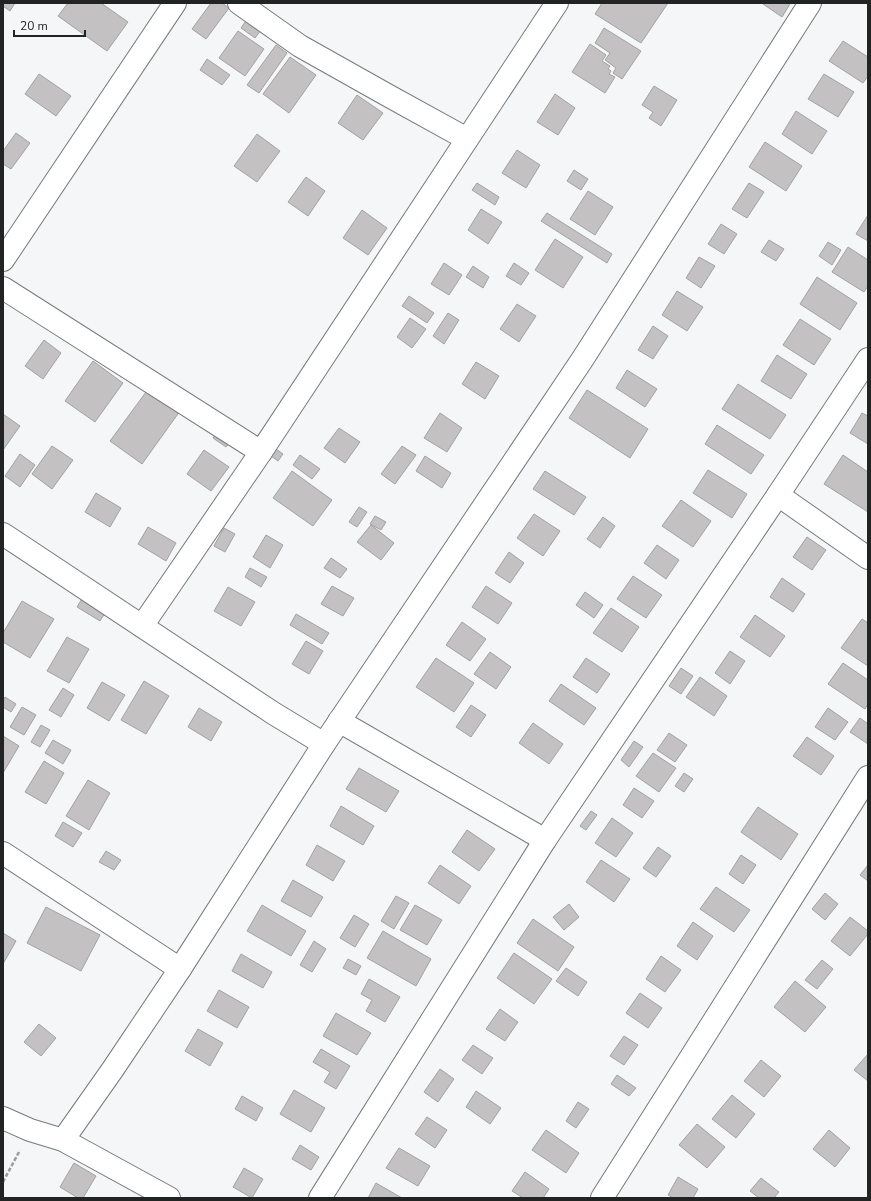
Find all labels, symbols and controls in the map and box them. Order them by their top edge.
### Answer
scale bar [14,12,85,38]
text: 20 m [20,18,48,34]

